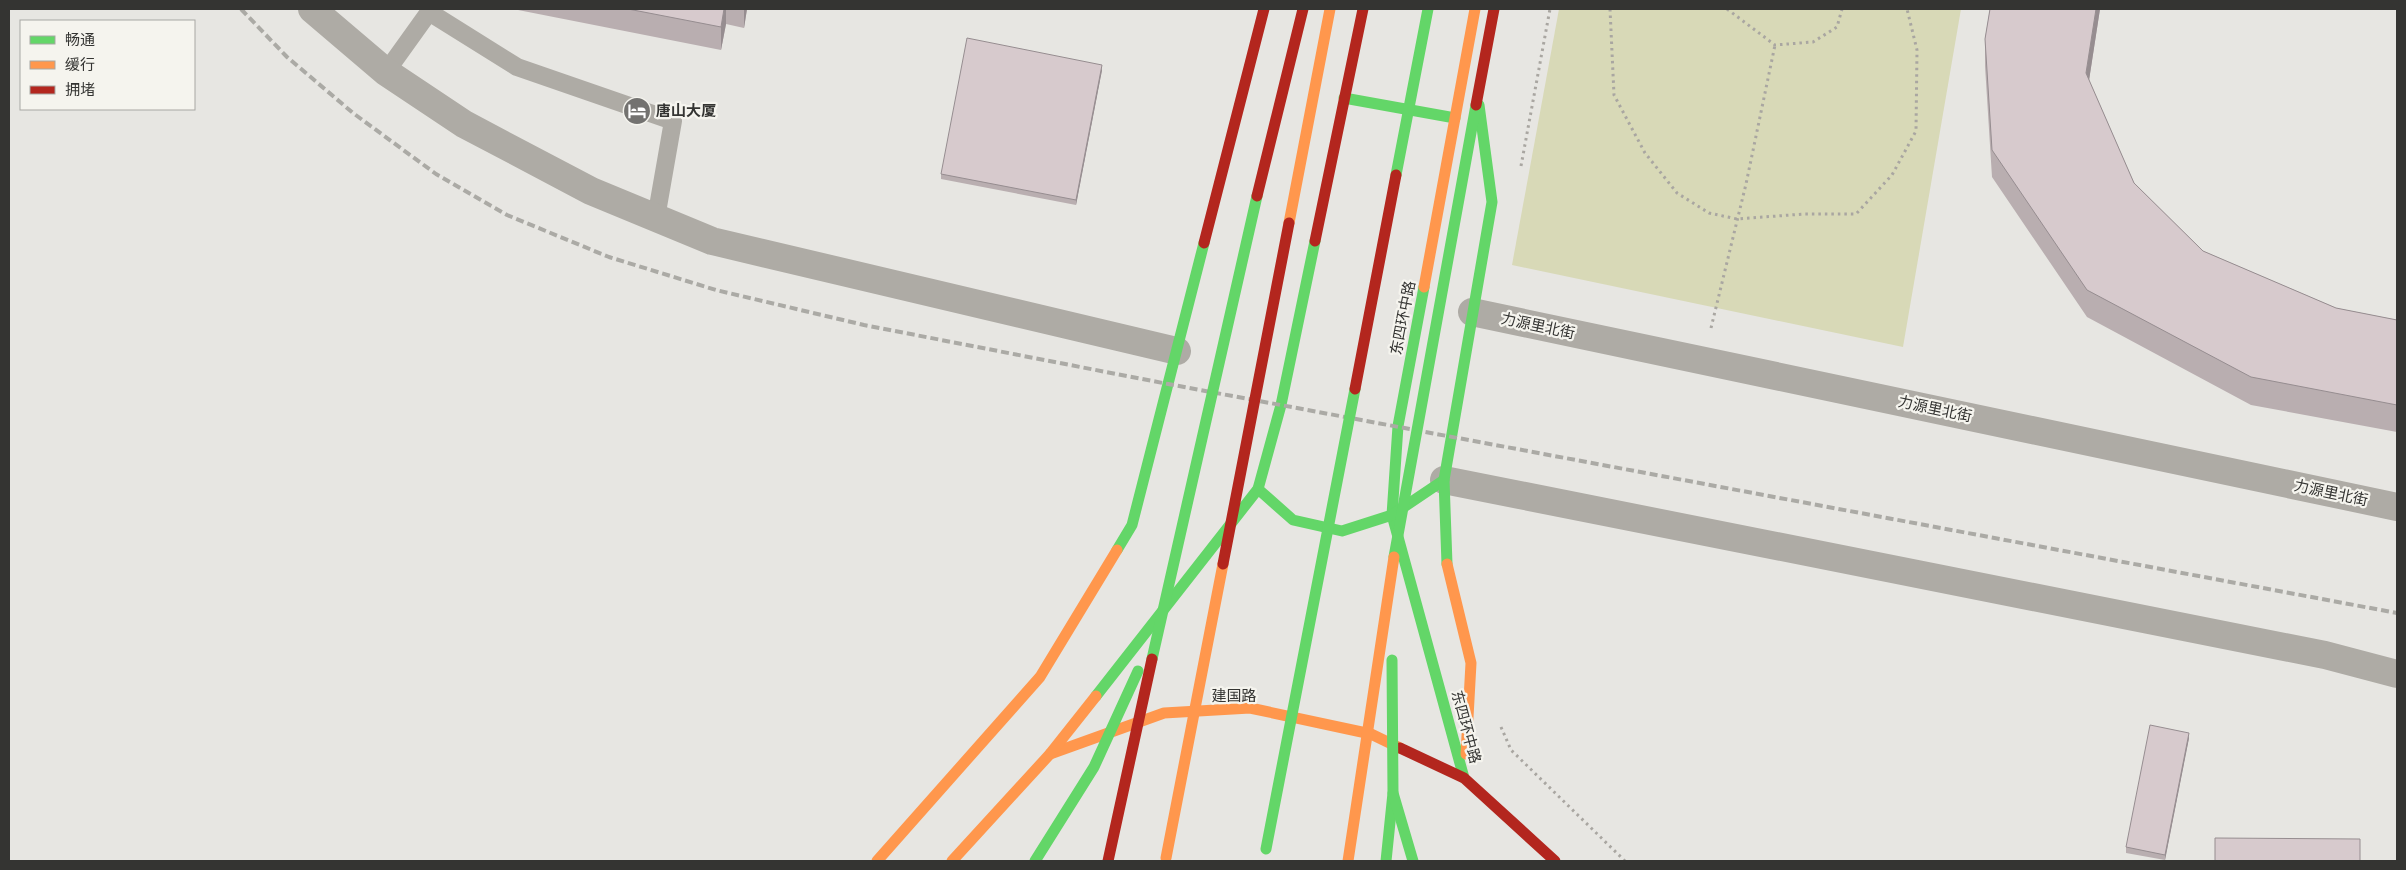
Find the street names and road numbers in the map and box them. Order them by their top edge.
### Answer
street label: 东四环中路 [1387,279,1419,357]
street label: 力源里北街 [1499,309,1577,343]
street label: 力源里北街 [1896,392,1974,426]
street label: 力源里北街 [2292,476,2370,510]
street label: 建国路 [1211,687,1257,705]
street label: 东四环中路 [1448,688,1484,766]

